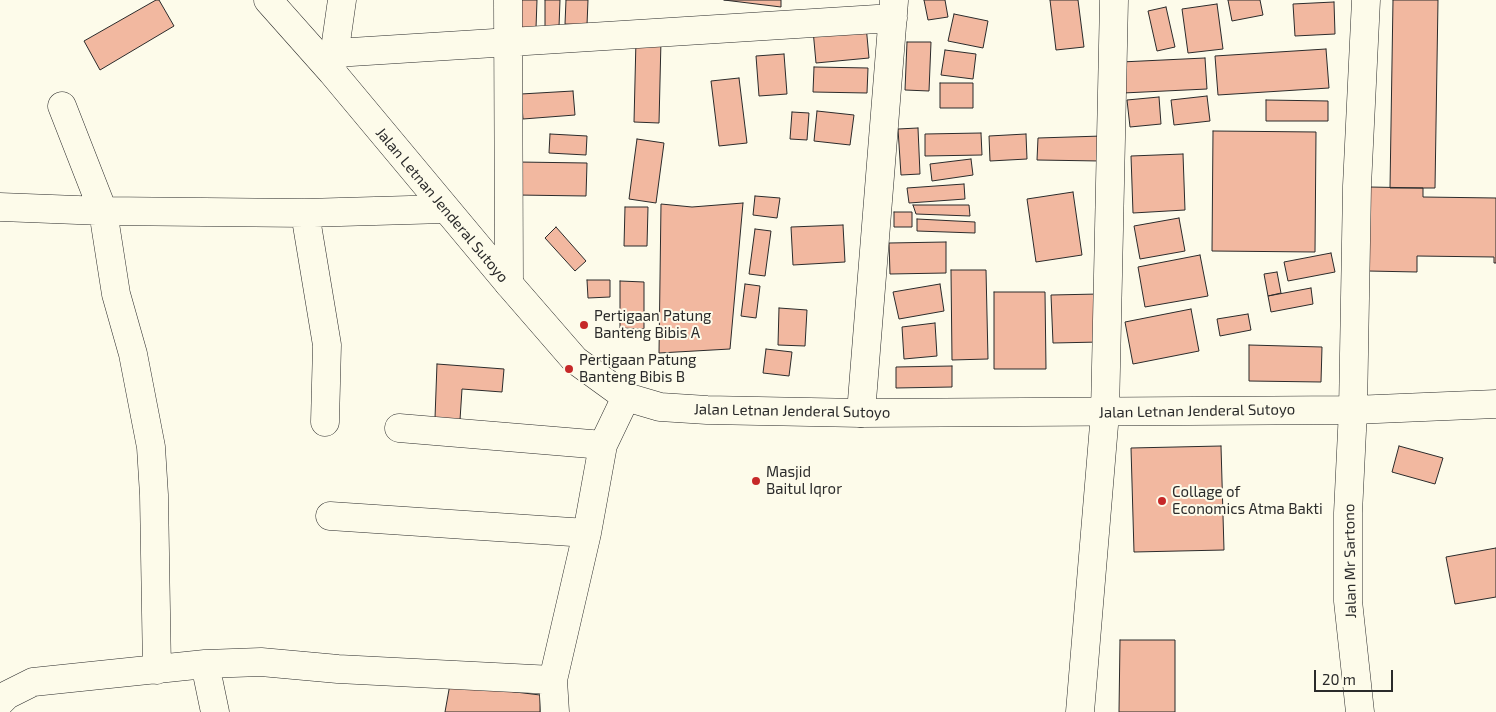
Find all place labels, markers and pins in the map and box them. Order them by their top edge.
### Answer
place label: Pertigaan Patung Banteng Bibis A [594,307,711,342]
marker: Pertigaan Patung Banteng Bibis A [578,319,590,331]
place label: Pertigaan Patung Banteng Bibis B [579,351,696,386]
marker: Pertigaan Patung Banteng Bibis B [563,363,575,375]
place label: Masjid Baitul Iqror [766,463,842,498]
marker: Masjid Baitul Iqror [750,475,762,487]
place label: Collage of Economics Atma Bakti [1172,483,1323,518]
marker: Collage of Economics Atma Bakti [1156,495,1168,507]

